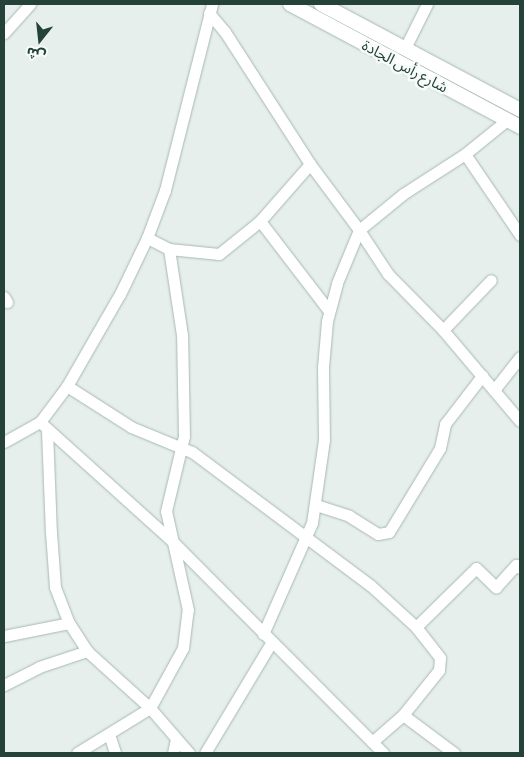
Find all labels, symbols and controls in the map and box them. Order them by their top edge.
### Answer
north arrow [15,15,65,65]
street label: شارع رأس الجادة [359,36,451,96]
text: ش [24,44,47,65]

